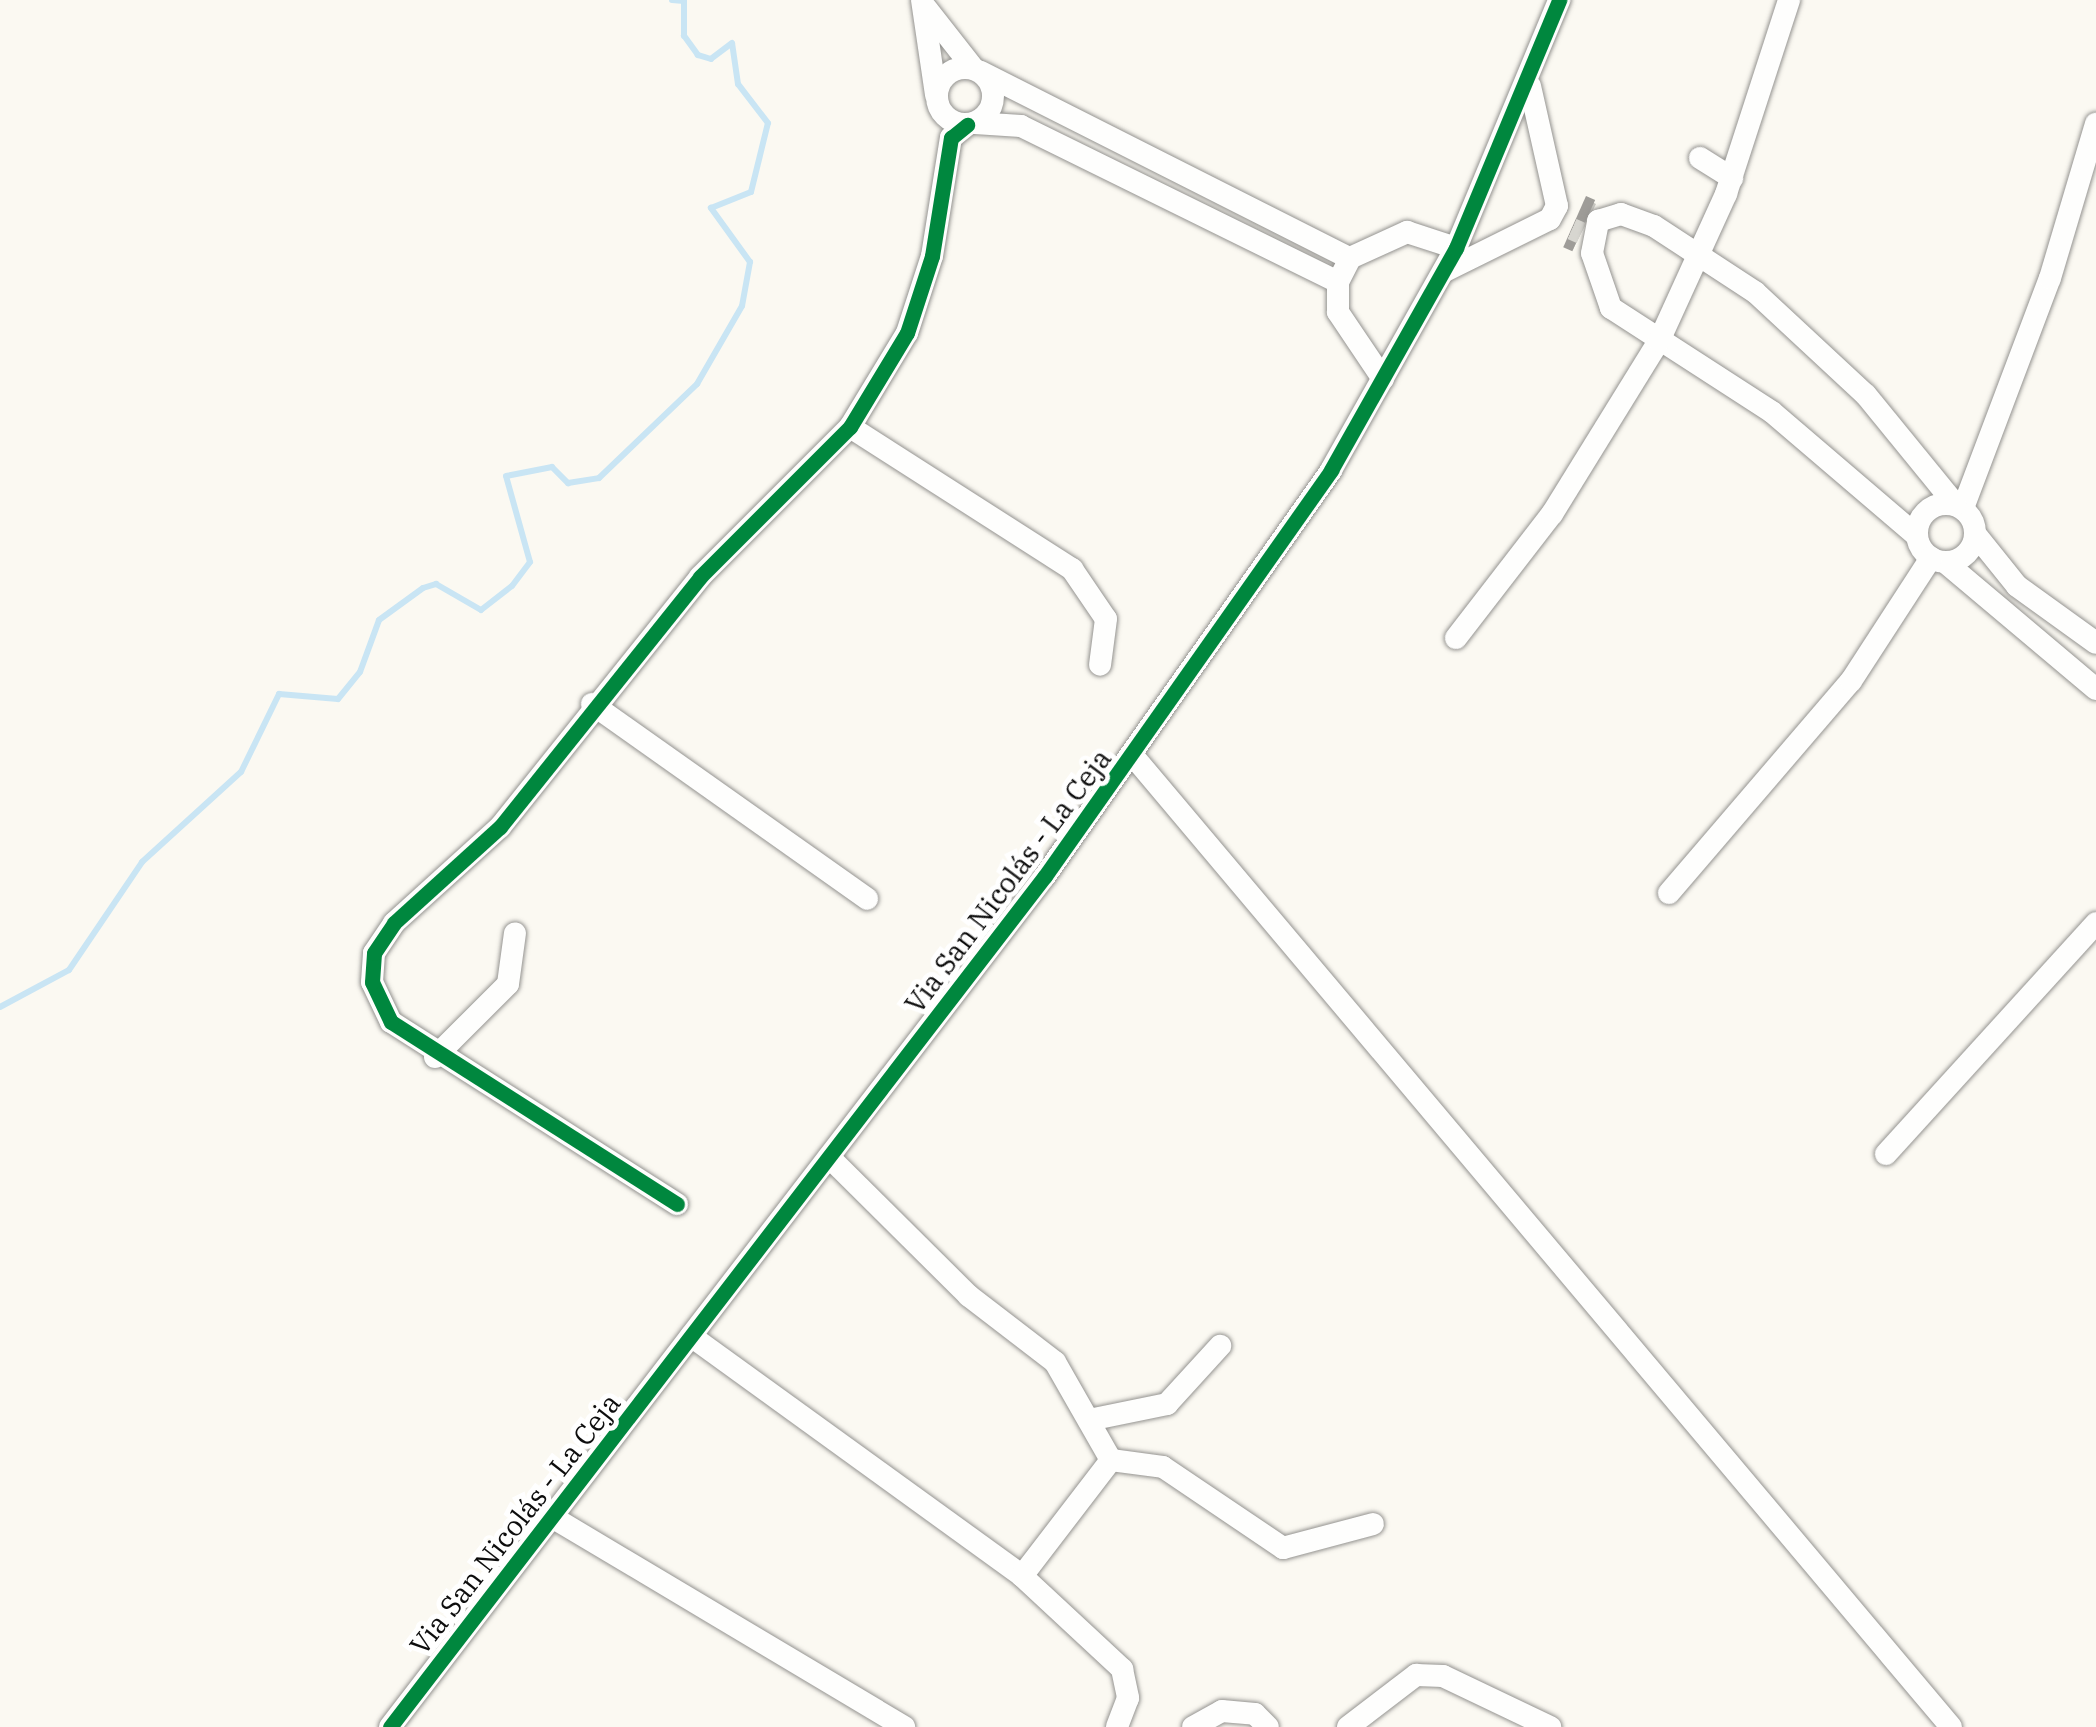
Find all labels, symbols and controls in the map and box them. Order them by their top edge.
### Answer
street label: Via San Nicolás - La Ceja [898,742,1118,1020]
street label: Via San Nicolás - La Ceja [403,1387,627,1661]

